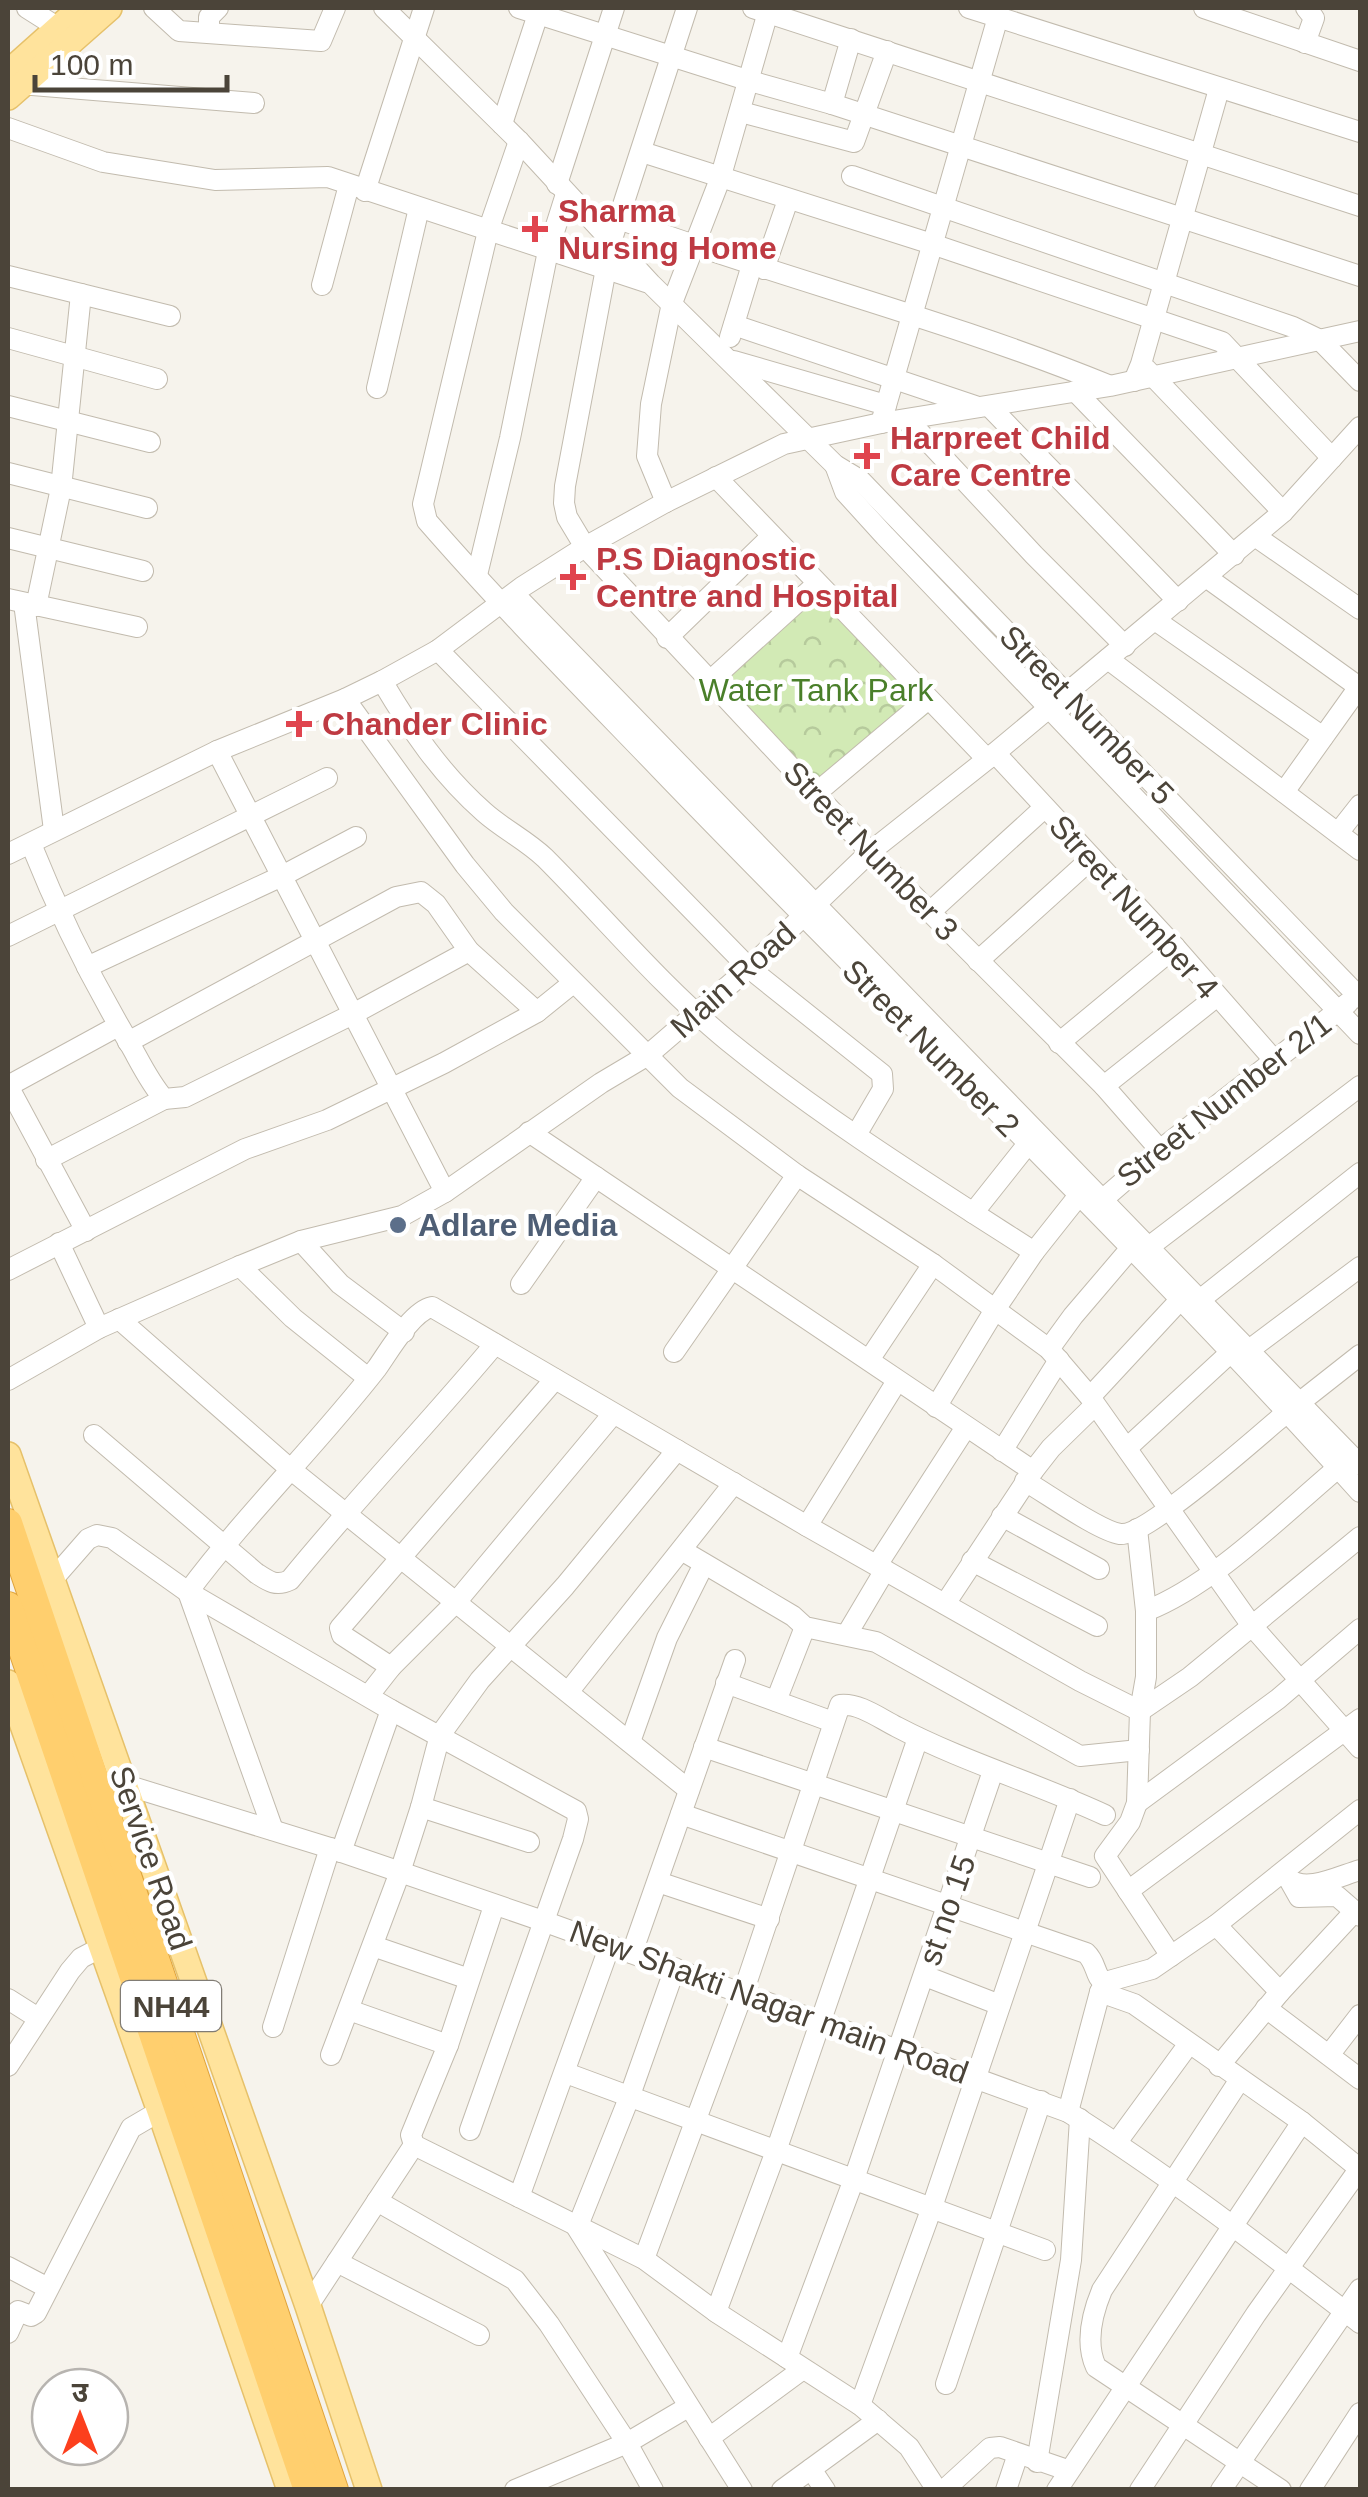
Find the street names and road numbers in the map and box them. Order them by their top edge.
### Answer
street label: Street Number 5 [993,618,1181,812]
street label: Street Number 3 [777,754,965,948]
street label: Street Number 4 [1042,808,1226,1006]
street label: Main Road [663,915,803,1045]
street label: Street Number 2 [835,952,1027,1144]
street label: Street Number 2/1 [1110,1005,1338,1195]
street label: Service Road [103,1761,199,1955]
street label: st no 15 [911,1850,983,1970]
street label: New Shakti Nagar main Road [565,1913,973,2091]
road number: NH44 [121,1981,221,2031]

